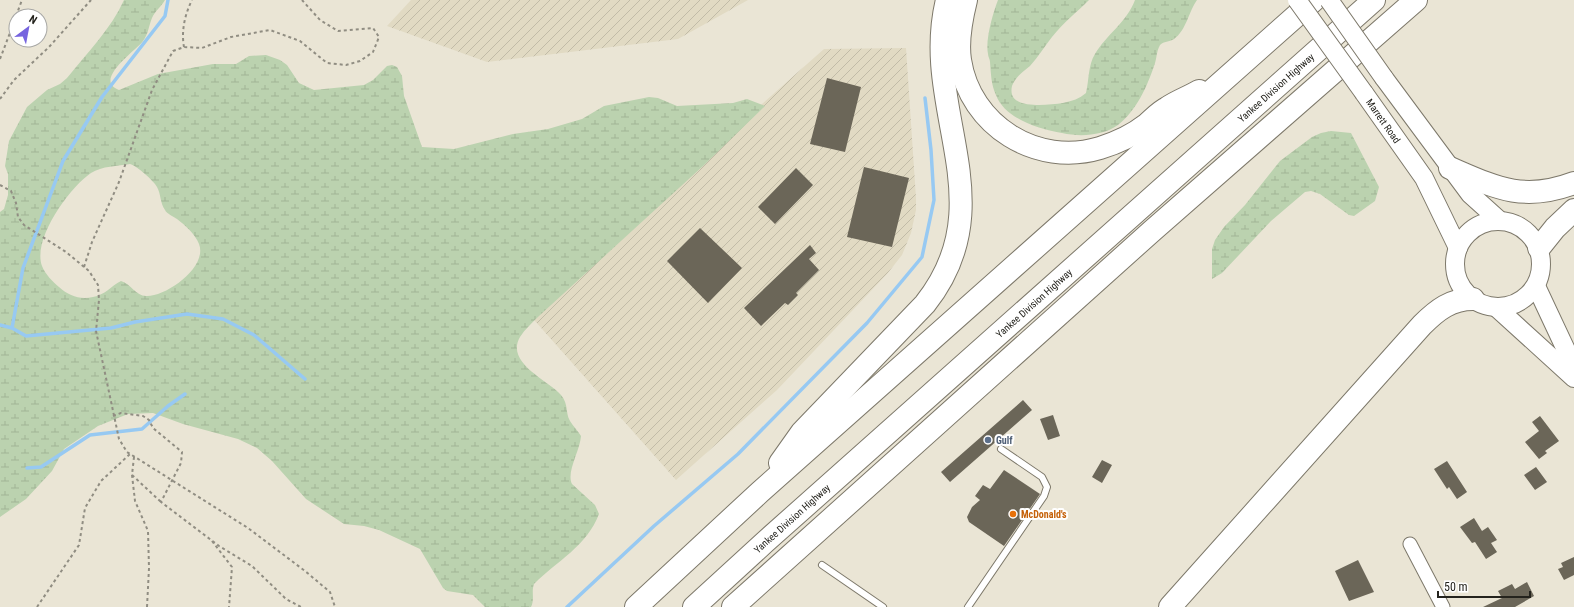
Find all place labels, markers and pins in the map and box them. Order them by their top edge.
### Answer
marker: Gulf [983,435,993,445]
place label: Gulf [996,435,1013,446]
marker: McDonald's [1008,509,1018,519]
place label: McDonald's [1021,509,1067,520]

